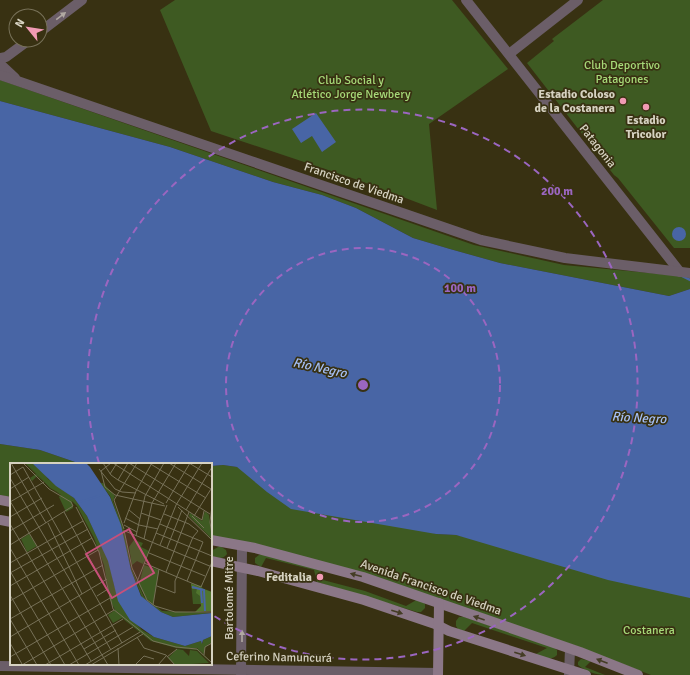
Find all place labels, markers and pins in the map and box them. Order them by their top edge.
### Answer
place label: Estadio Coloso de la Costanera [535,87,615,116]
marker: Estadio Coloso de la Costanera [618,96,628,106]
marker: Estadio Tricolor [641,102,651,112]
place label: Estadio Tricolor [626,113,667,142]
centre of rings [356,378,370,392]
place label: Feditalia [266,570,312,585]
marker: Feditalia [315,572,325,582]

